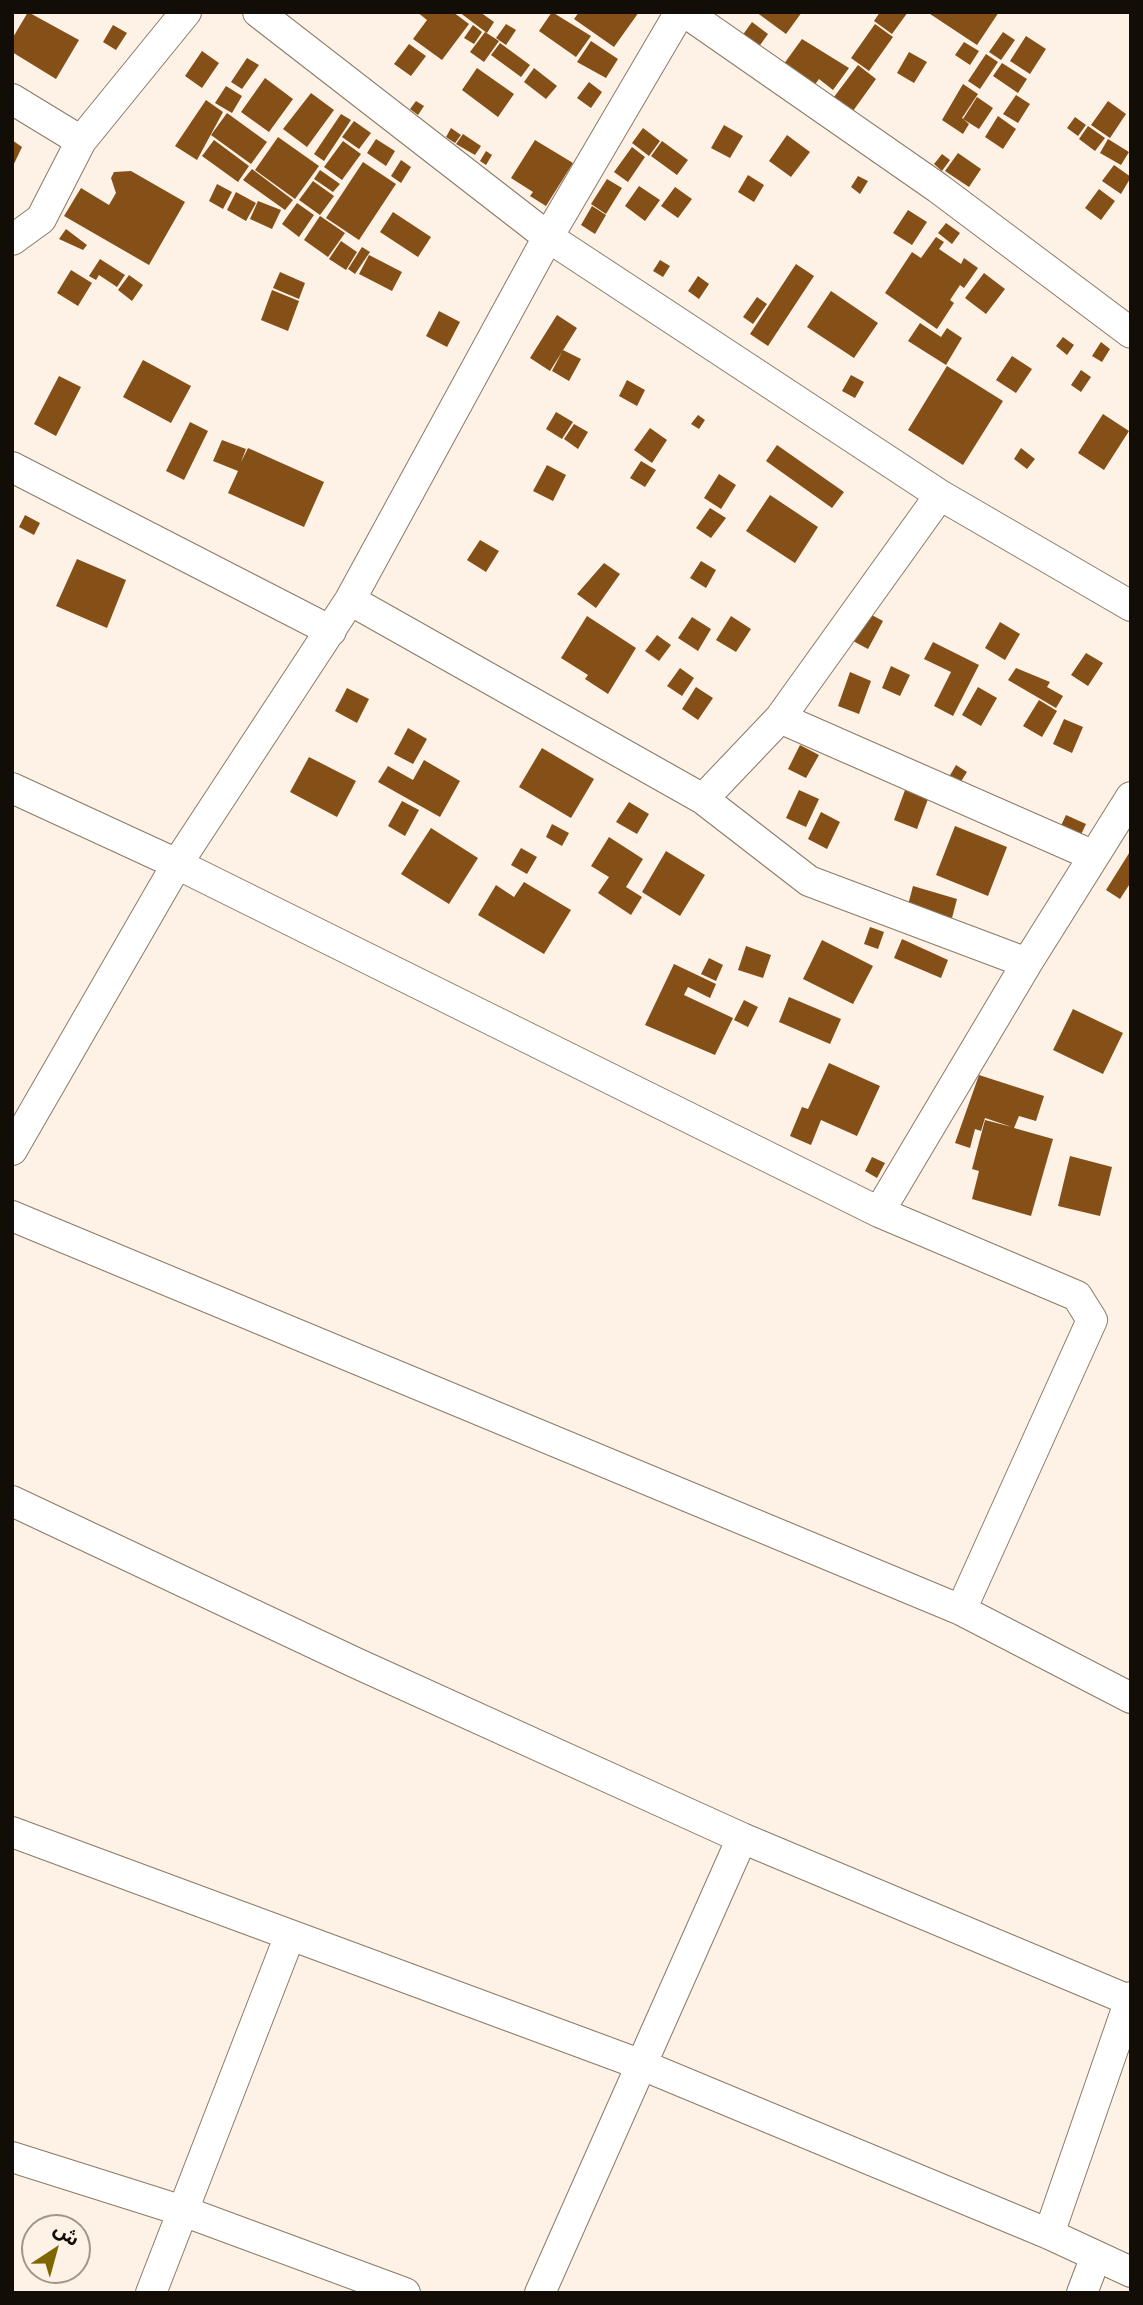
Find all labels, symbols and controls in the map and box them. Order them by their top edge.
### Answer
north arrow [21,2214,91,2284]
text: ش [50,2216,85,2250]

